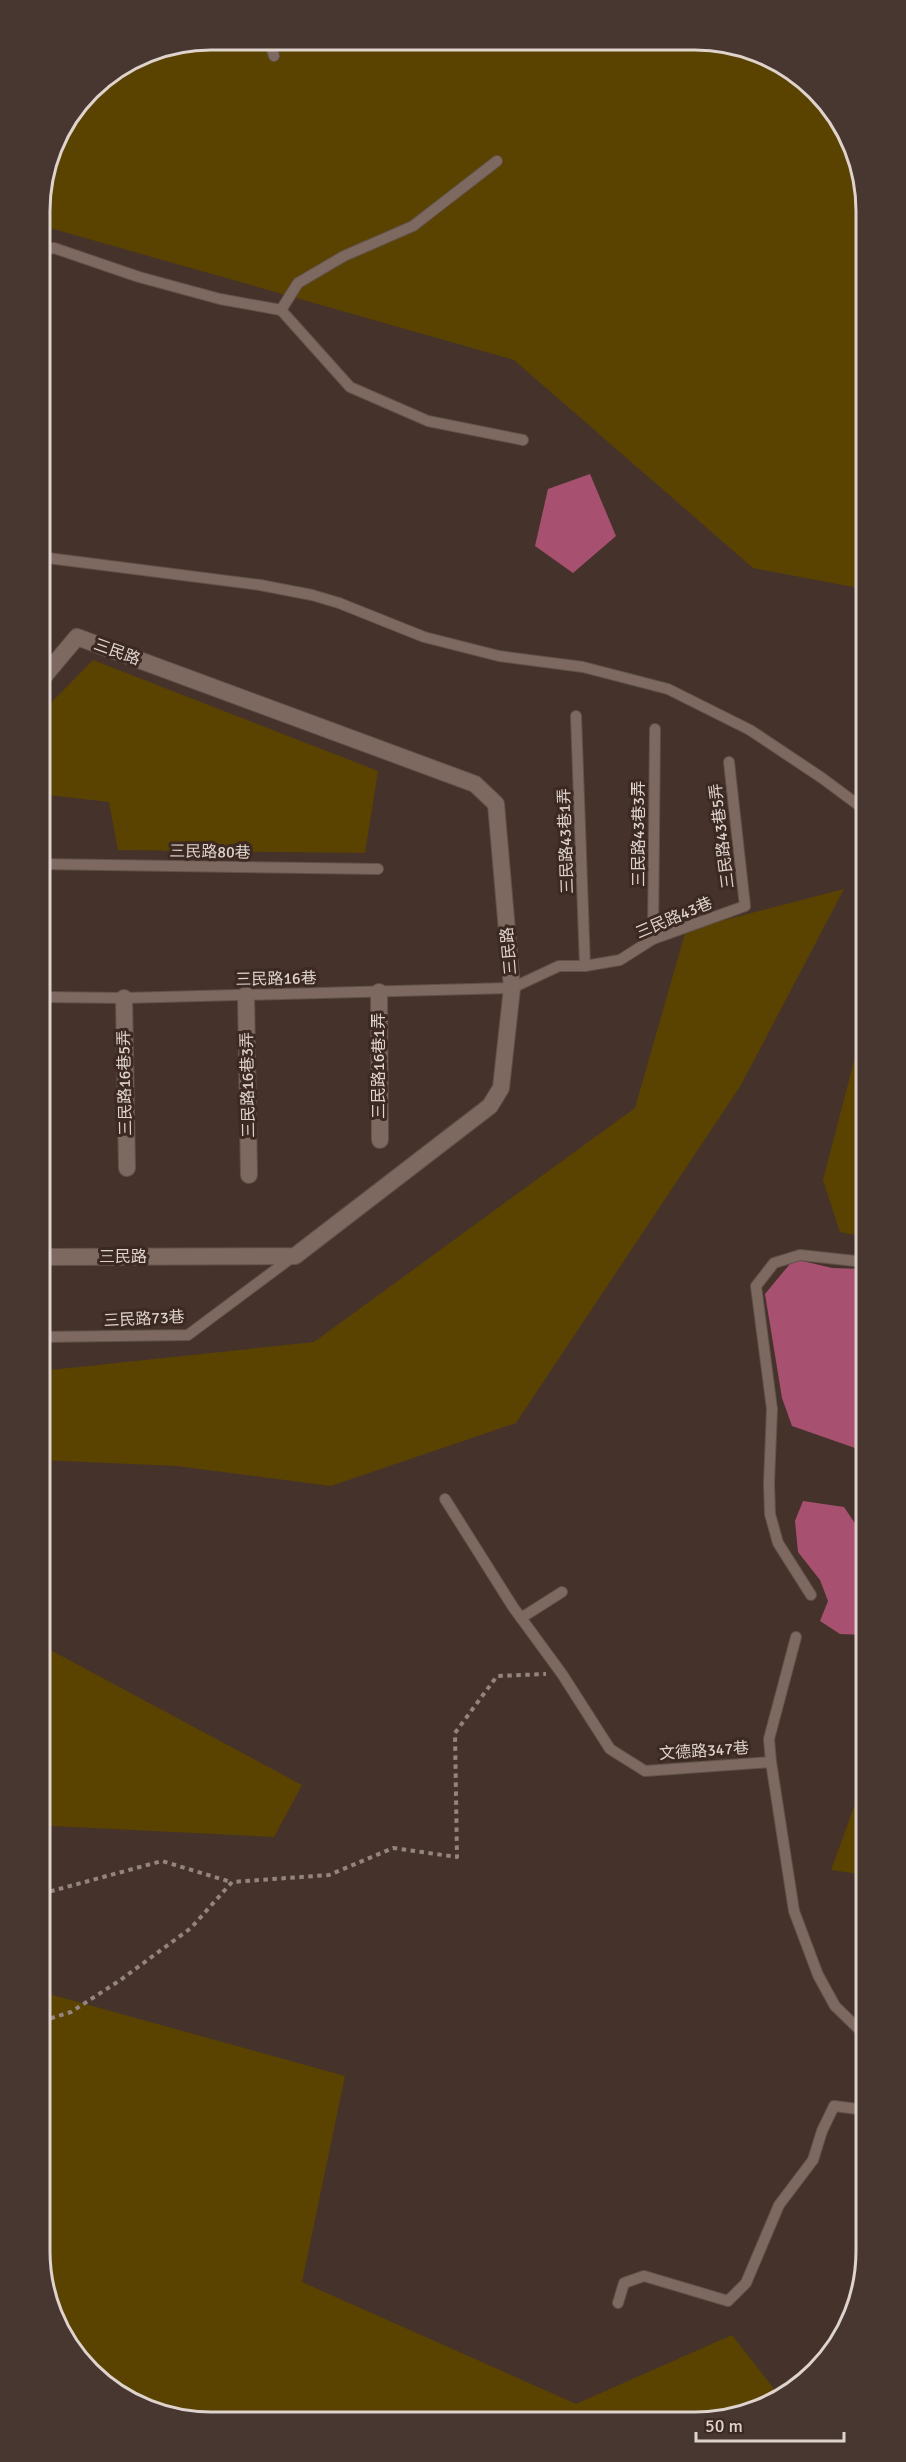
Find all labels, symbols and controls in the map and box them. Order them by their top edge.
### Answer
street label: 三民路 [91,634,143,670]
street label: 三民路43巷3弄 [629,781,649,887]
street label: 三民路43巷5弄 [706,782,738,890]
street label: 三民路43巷1弄 [554,788,578,894]
street label: 三民路80巷 [169,841,251,863]
street label: 三民路43巷 [633,893,715,943]
street label: 三民路 [497,926,521,976]
street label: 三民路16巷 [235,968,317,990]
street label: 三民路16巷1弄 [369,1013,389,1119]
street label: 三民路16巷5弄 [114,1030,136,1136]
street label: 三民路16巷3弄 [237,1032,259,1138]
street label: 三民路 [99,1247,147,1267]
street label: 三民路73巷 [103,1307,185,1331]
street label: 文德路347巷 [658,1738,750,1764]
scale bar [696,2405,844,2443]
text: 50 m [705,2415,743,2437]

